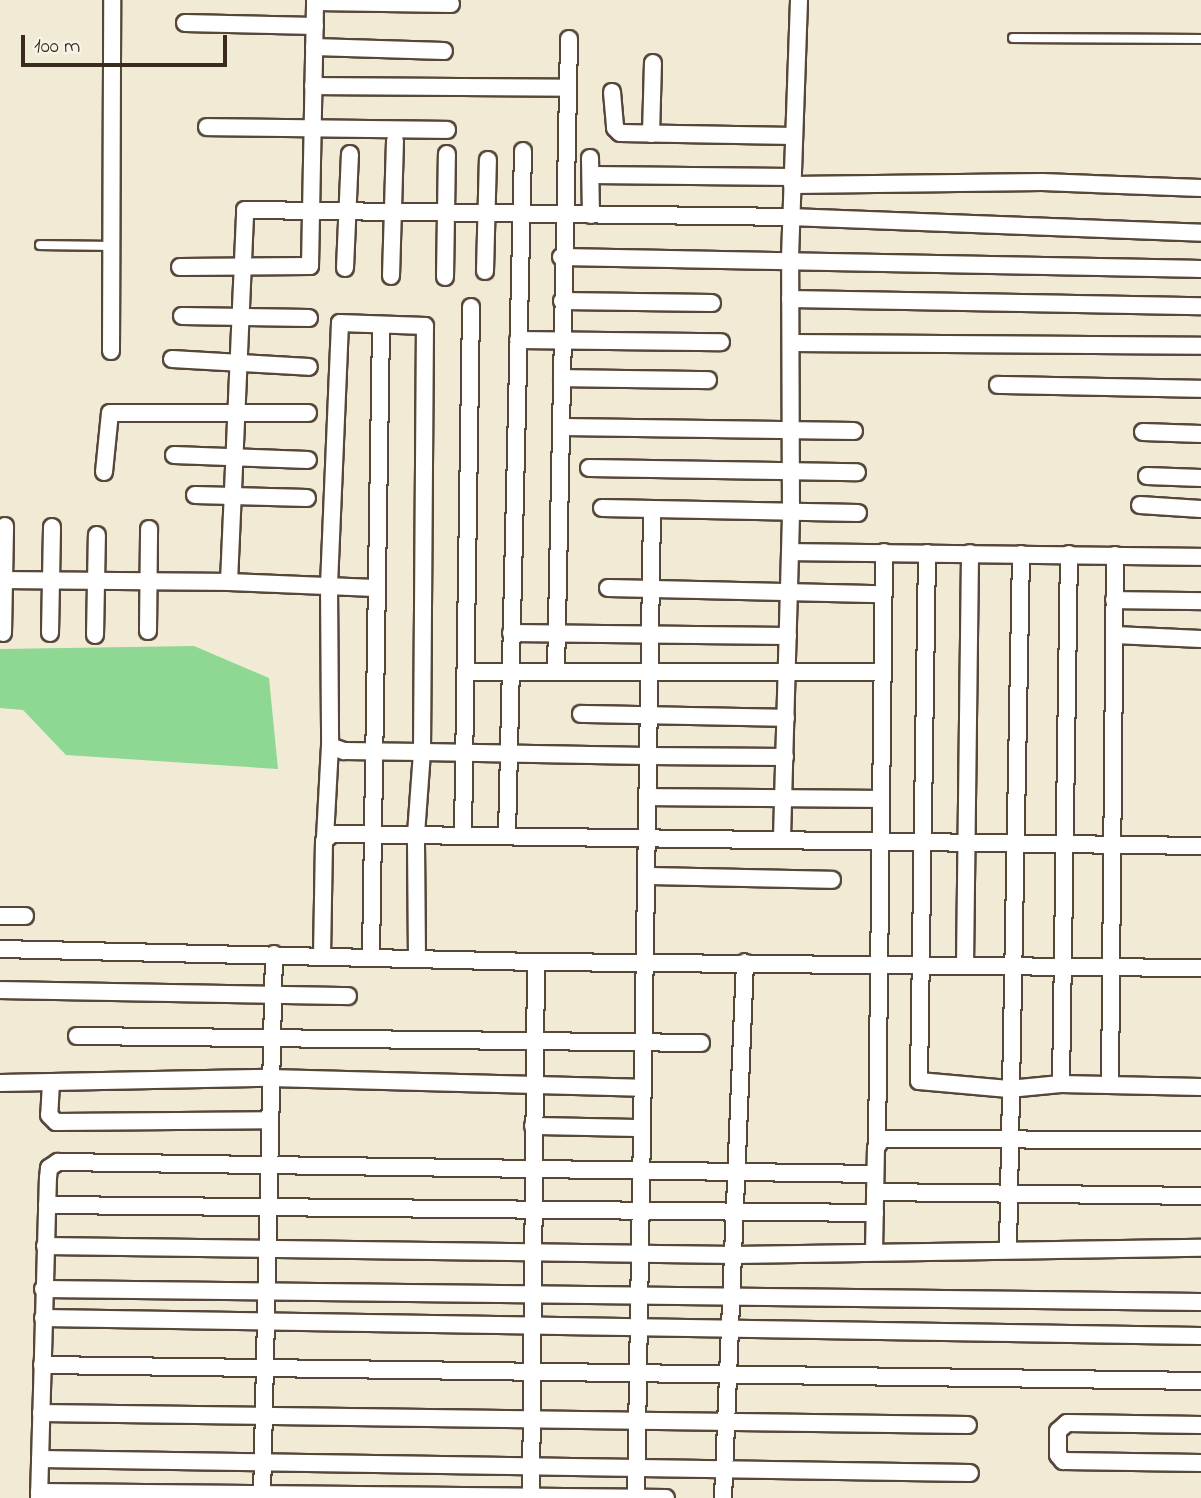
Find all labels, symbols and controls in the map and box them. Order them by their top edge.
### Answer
scale bar [24,21,231,65]
text: 100 m [34,32,80,62]

